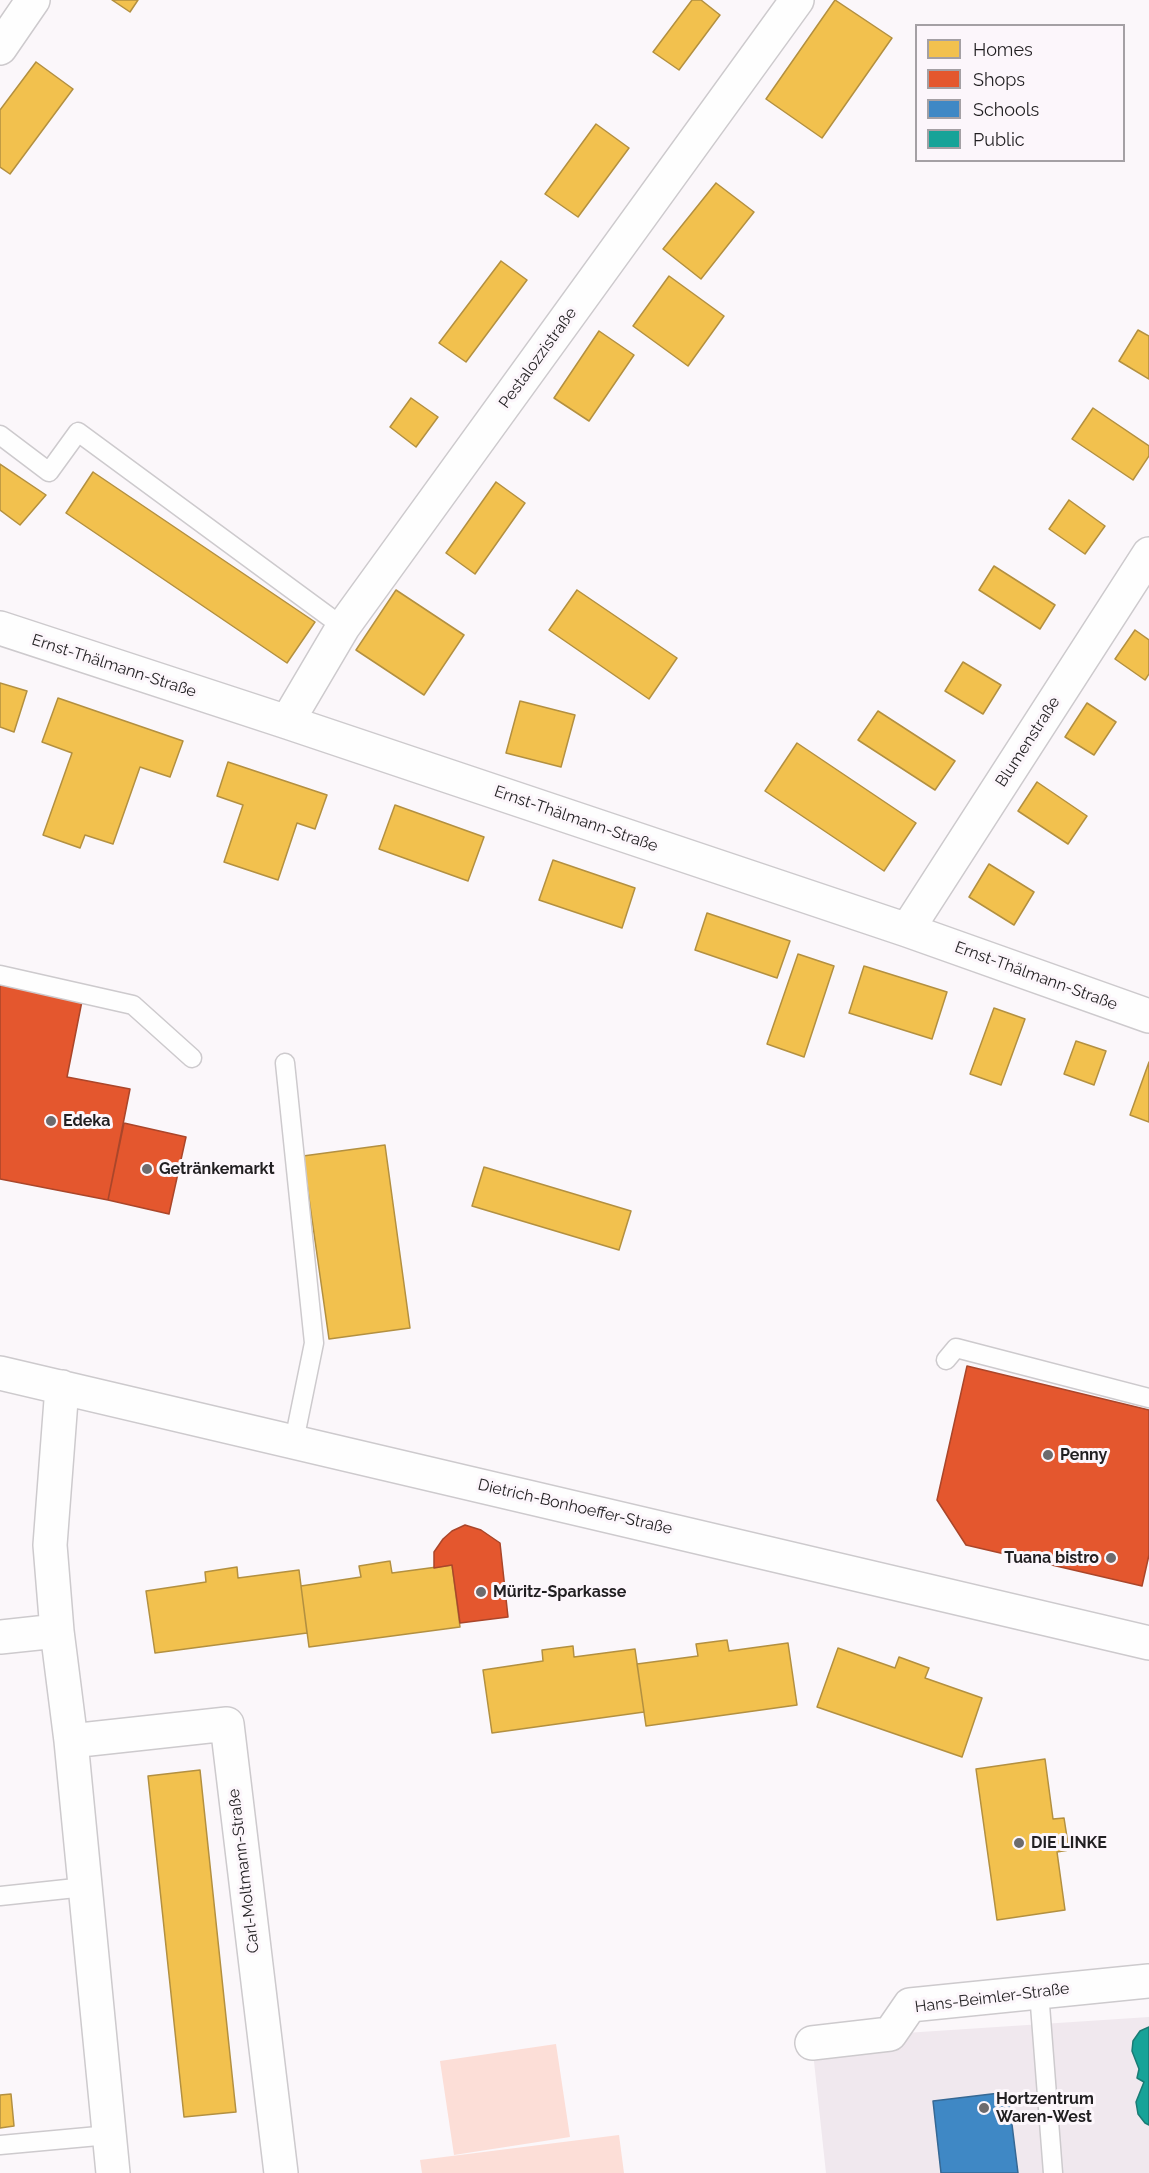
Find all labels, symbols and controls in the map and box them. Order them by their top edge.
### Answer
legend [915,24,1125,162]
text: Homes [973,39,1033,60]
text: Shops [973,69,1025,90]
text: Schools [973,99,1039,120]
text: Public [973,129,1025,150]
street label: Pestalozzistraße [495,304,581,412]
street label: Ernst-Thälmann-Straße [29,630,199,702]
street label: Blumenstraße [992,693,1064,791]
street label: Ernst-Thälmann-Straße [492,782,660,856]
street label: Ernst-Thälmann-Straße [952,938,1120,1014]
place label: Edeka [63,1111,110,1131]
marker: Edeka [44,1114,58,1128]
place label: Getränkemarkt [159,1159,275,1179]
marker: Getränkemarkt [140,1162,154,1176]
place label: Penny [1060,1445,1107,1465]
marker: Penny [1041,1448,1055,1462]
street label: Dietrich-Bonhoeffer-Straße [476,1475,674,1539]
place label: Tuana bistro [1004,1548,1099,1568]
marker: Tuana bistro [1104,1551,1118,1565]
place label: Müritz-Sparkasse [493,1582,626,1602]
marker: Müritz-Sparkasse [474,1585,488,1599]
street label: Carl-Moltmann-Straße [224,1788,264,1954]
place label: DIE LINKE [1031,1833,1107,1853]
marker: DIE LINKE [1012,1836,1026,1850]
street label: Hans-Beimler-Straße [914,1979,1070,2017]
place label: Hortzentrum Waren-West [996,2089,1094,2127]
marker: Hortzentrum Waren-West [977,2101,991,2115]

